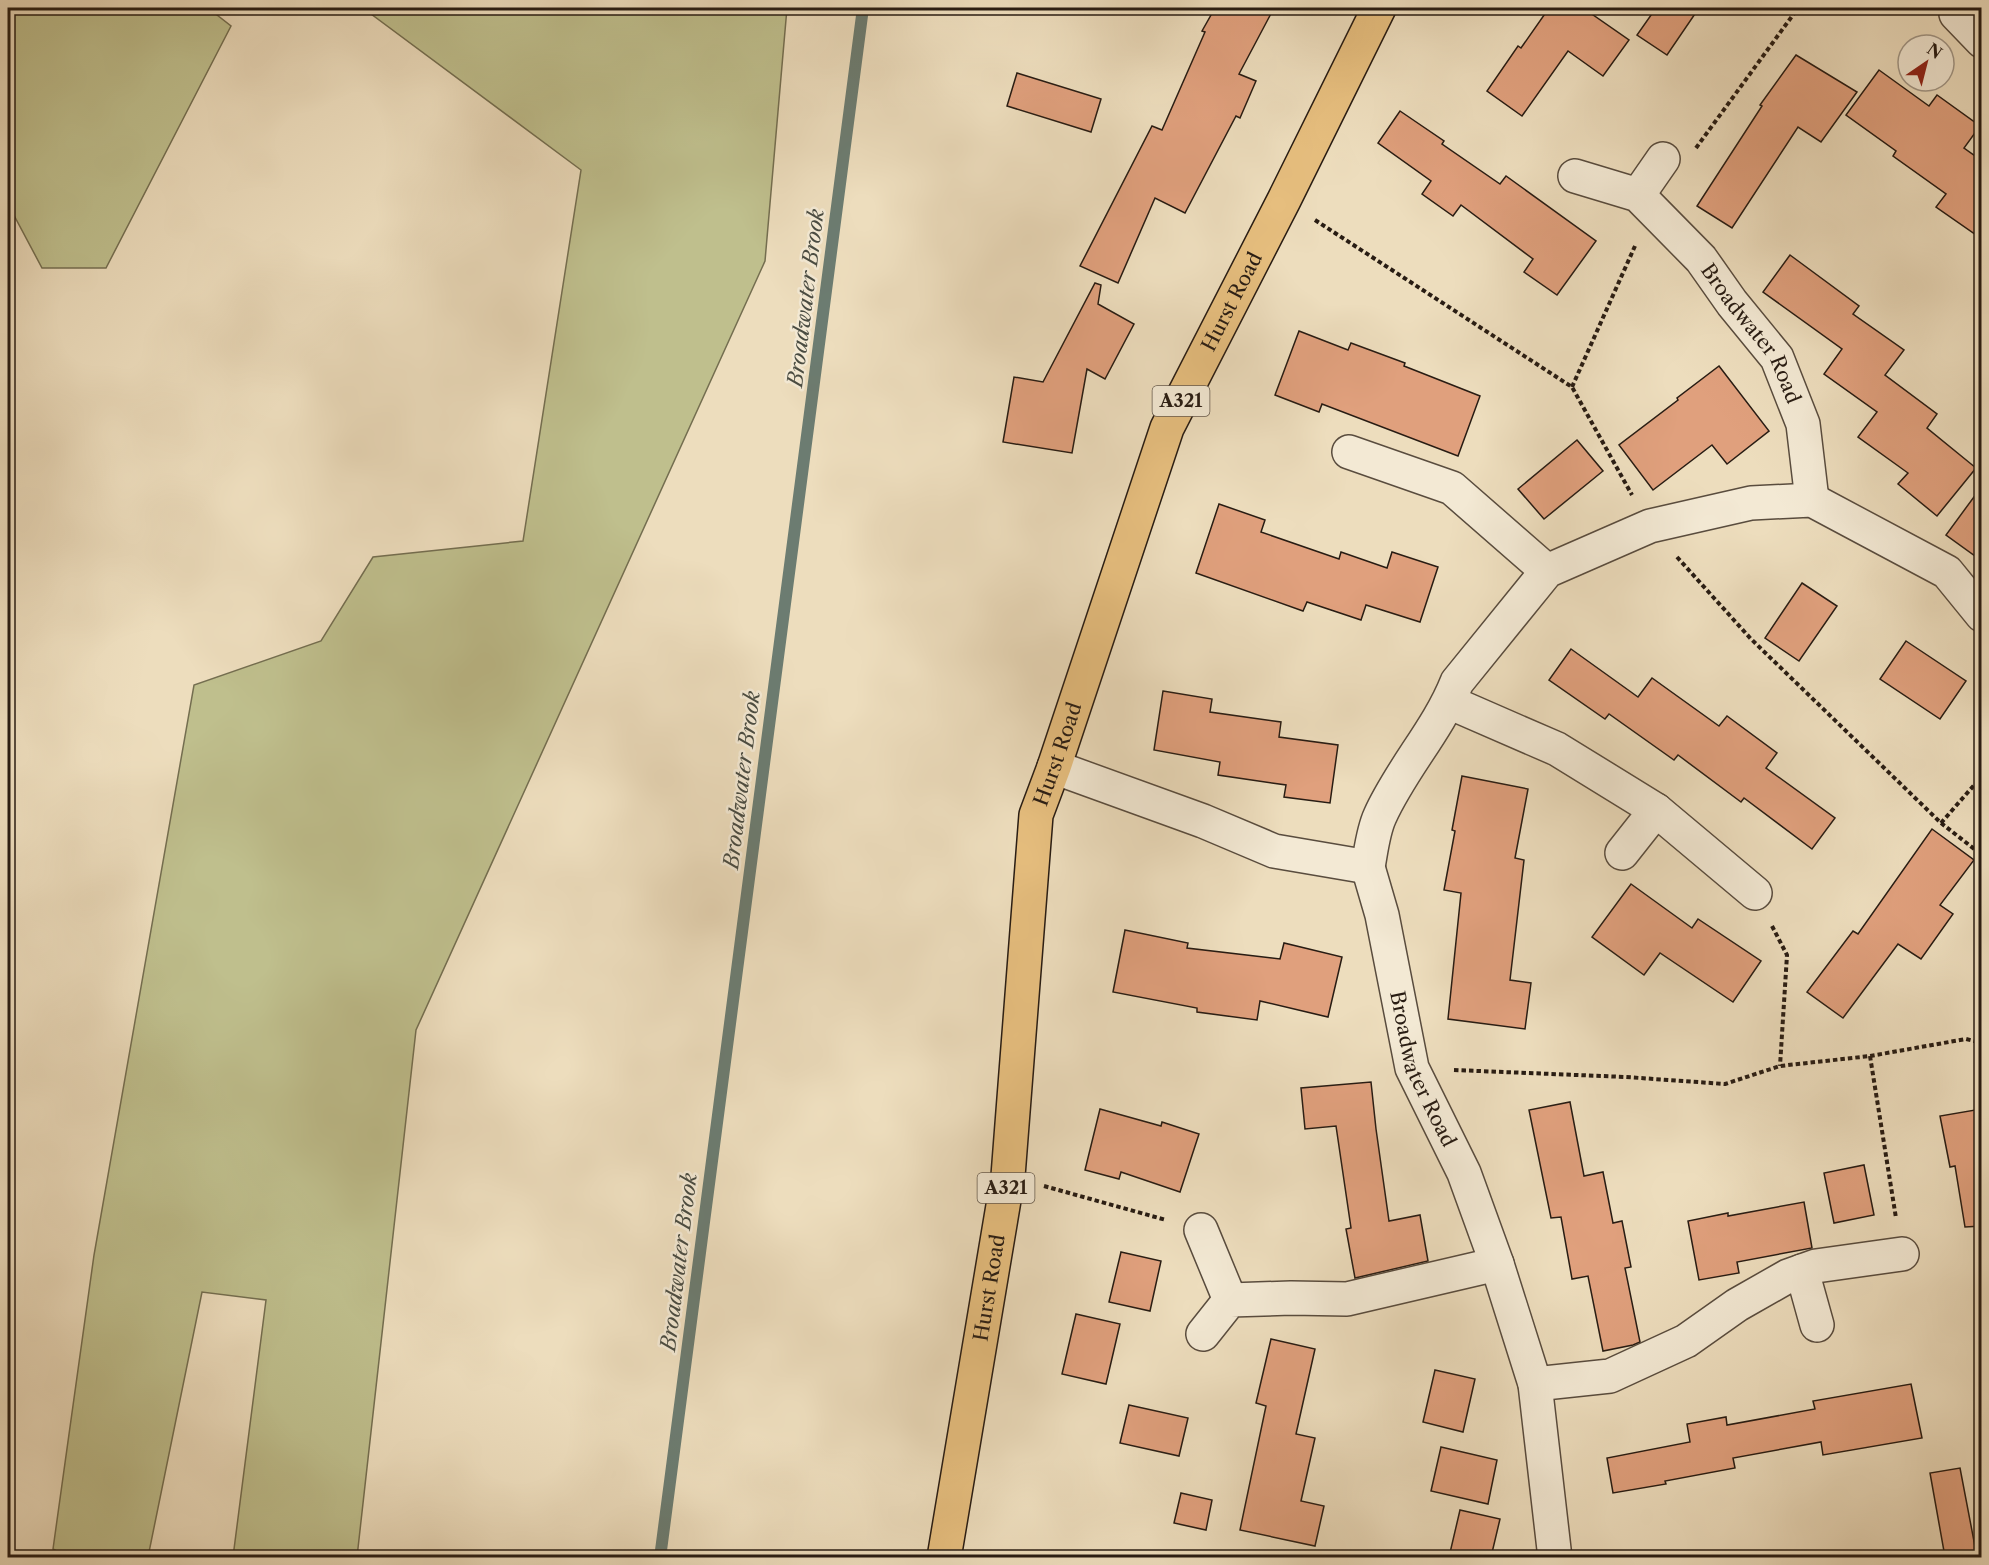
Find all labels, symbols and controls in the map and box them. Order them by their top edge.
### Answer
north arrow [1896,33,1956,93]
text: N [1923,39,1946,63]
water label: Broadwater Brook [782,207,829,390]
street label: Hurst Road [1196,248,1267,355]
street label: Broadwater Road [1696,259,1806,407]
road number: A321 [1152,386,1210,416]
water label: Broadwater Brook [718,689,765,872]
street label: Hurst Road [1028,699,1087,809]
street label: Broadwater Road [1385,989,1461,1151]
water label: Broadwater Brook [655,1171,702,1354]
road number: A321 [978,1173,1034,1203]
street label: Hurst Road [969,1232,1010,1343]

